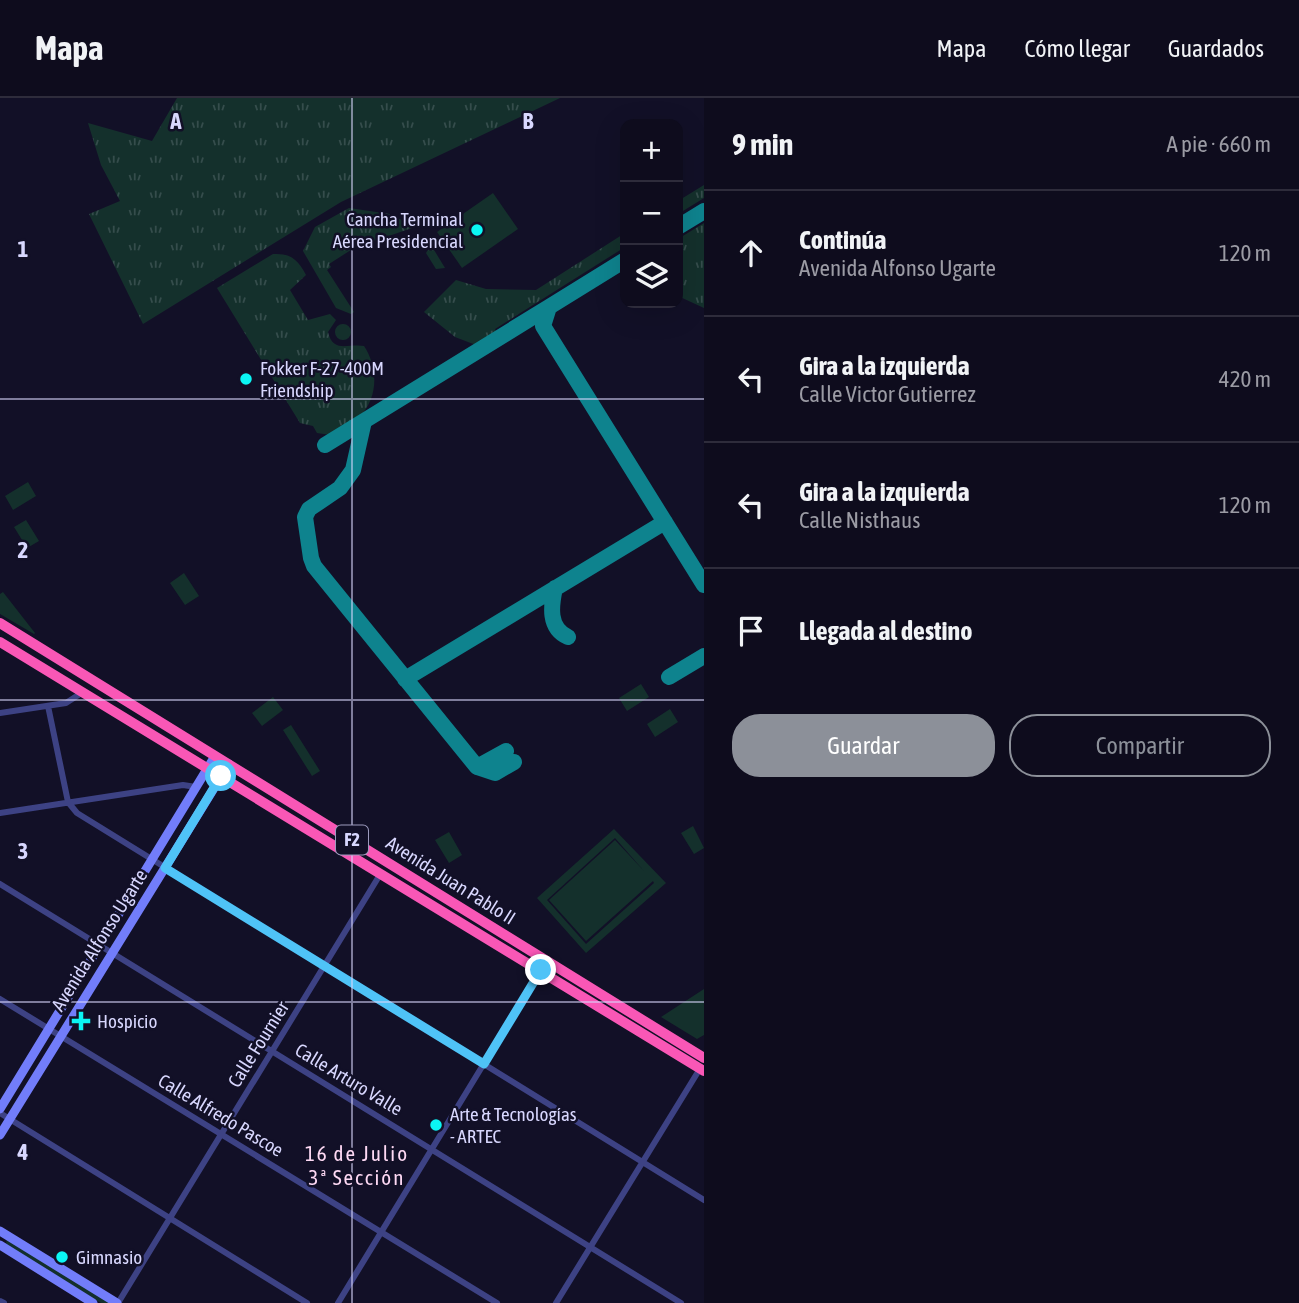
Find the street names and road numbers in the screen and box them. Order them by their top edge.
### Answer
road number: F2 [336,826,368,854]
street label: Avenida Juan Pablo II [382,831,520,929]
street label: Avenida Alfonso Ugarte [47,865,151,1015]
street label: Calle Fournier [223,997,293,1091]
street label: Calle Arturo Valle [291,1038,407,1120]
street label: Calle Alfredo Pascoe [155,1069,287,1161]

